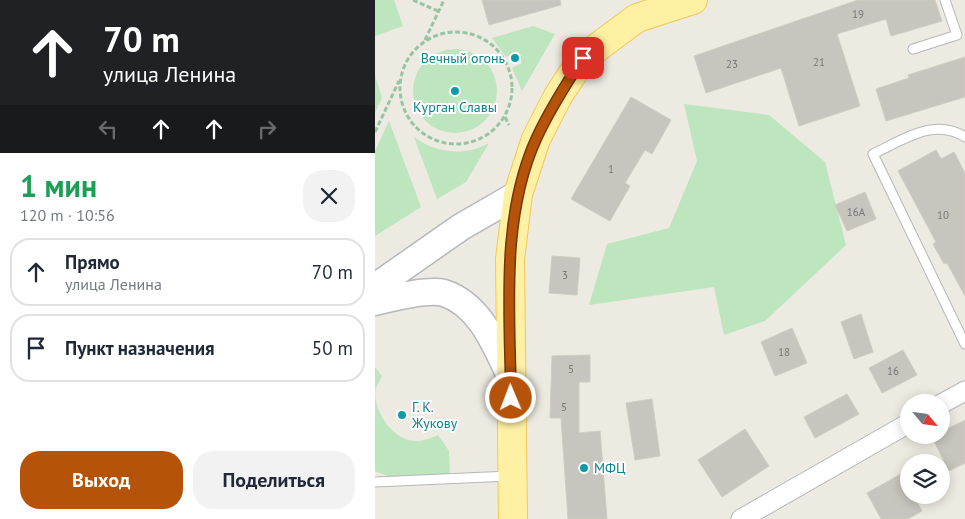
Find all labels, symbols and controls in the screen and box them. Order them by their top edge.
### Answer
house number: 19 [852,7,864,21]
text: 70 m [103,16,180,62]
icon: ahead [20,20,85,85]
pin [562,37,604,79]
icon: arrive [569,44,597,72]
place label: Вечный огонь [421,49,505,67]
marker: Вечный огонь [509,52,521,64]
house number: 21 [813,55,825,69]
house number: 23 [726,57,738,71]
text: улица Ленина [103,60,236,88]
marker: Курган Славы [449,85,461,97]
place label: Курган Славы [413,98,497,116]
icon: left [94,115,122,143]
icon: ahead [147,115,175,143]
icon: ahead [200,115,228,143]
icon: right [253,115,281,143]
house number: 1 [608,162,614,176]
text: 1 мин [20,166,97,205]
button: close [303,170,355,222]
text: 120 m · 10:56 [20,205,115,225]
house number: 16А [847,205,866,219]
house number: 10 [937,208,949,222]
text: Прямо [65,250,120,274]
icon: ahead [22,258,50,286]
text: 70 m [312,260,353,284]
house number: 3 [562,268,568,282]
text: улица Ленина [65,274,162,294]
icon: arrive [22,334,50,362]
text: Пункт назначения [65,336,215,360]
text: 50 m [312,336,353,360]
house number: 18 [778,345,790,359]
house number: 5 [568,362,574,376]
house number: 16 [887,364,899,378]
position arrow [484,371,536,423]
north arrow [900,394,950,444]
map controls [900,394,950,504]
place label: Г. К. Жукову [411,398,458,432]
house number: 5 [561,400,567,414]
marker: Г. К. Жукову [396,409,408,421]
button: Выход [20,451,183,509]
button: Поделиться [193,451,355,509]
button: layers [900,454,950,504]
place label: МФЦ [594,459,626,477]
marker: МФЦ [578,462,590,474]

